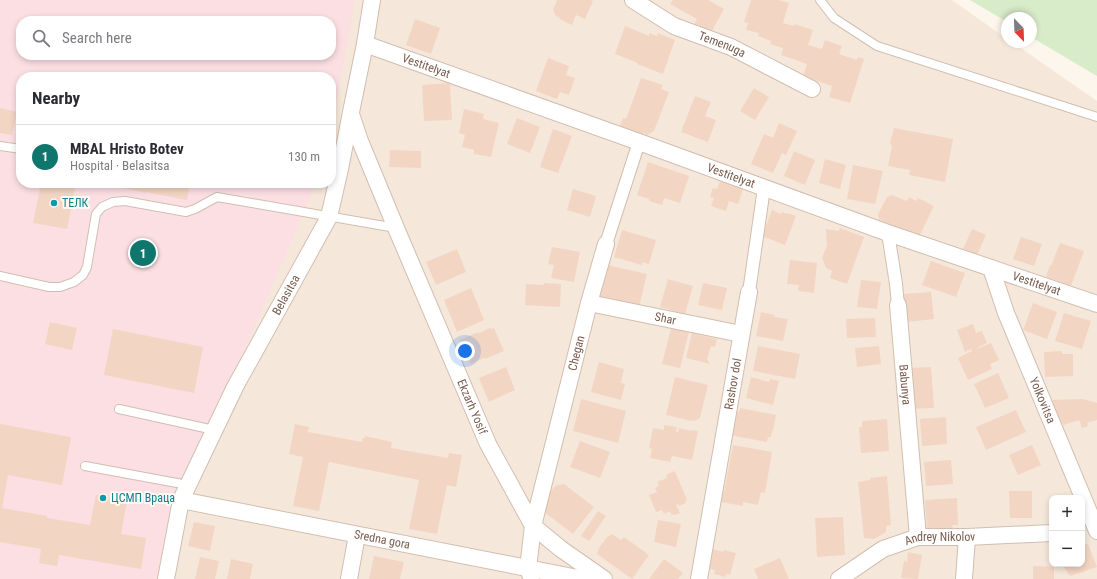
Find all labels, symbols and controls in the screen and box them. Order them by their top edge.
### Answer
north arrow [1001,12,1037,48]
search box [16,16,336,60]
icon: search [30,27,52,49]
text: Search here [62,29,132,47]
street label: Temenuga [697,29,748,60]
street label: Vestitelyat [400,51,453,81]
text: Nearby [32,88,80,108]
text: MBAL Hristo Botev [70,140,184,158]
text: 1 [42,149,48,164]
text: 130 m [288,149,320,164]
text: Hospital · Belasitsa [70,158,169,173]
street label: Vestitelyat [705,160,757,191]
place label: ТЕЛК [62,196,89,210]
marker: ТЕЛК [49,198,59,208]
pin: 1 [130,238,156,268]
street label: Vestitelyat [1011,269,1063,298]
street label: Belasitsa [269,272,303,317]
street label: Shar [654,310,678,328]
street label: Chegan [565,334,588,372]
your location [455,341,475,361]
street label: Rashov dol [722,357,744,411]
street label: Babunya [896,364,914,406]
street label: Yolkovitsa [1027,375,1058,426]
street label: Ekzarh Yosif [454,377,490,437]
place label: ЦСМП Враца [111,491,175,505]
marker: ЦСМП Враца [98,493,108,503]
map controls [1049,495,1085,567]
button: + [1049,495,1085,531]
street label: Sredna gora [353,527,412,552]
street label: Andrey Nikolov [903,530,976,548]
button: − [1049,531,1085,567]

